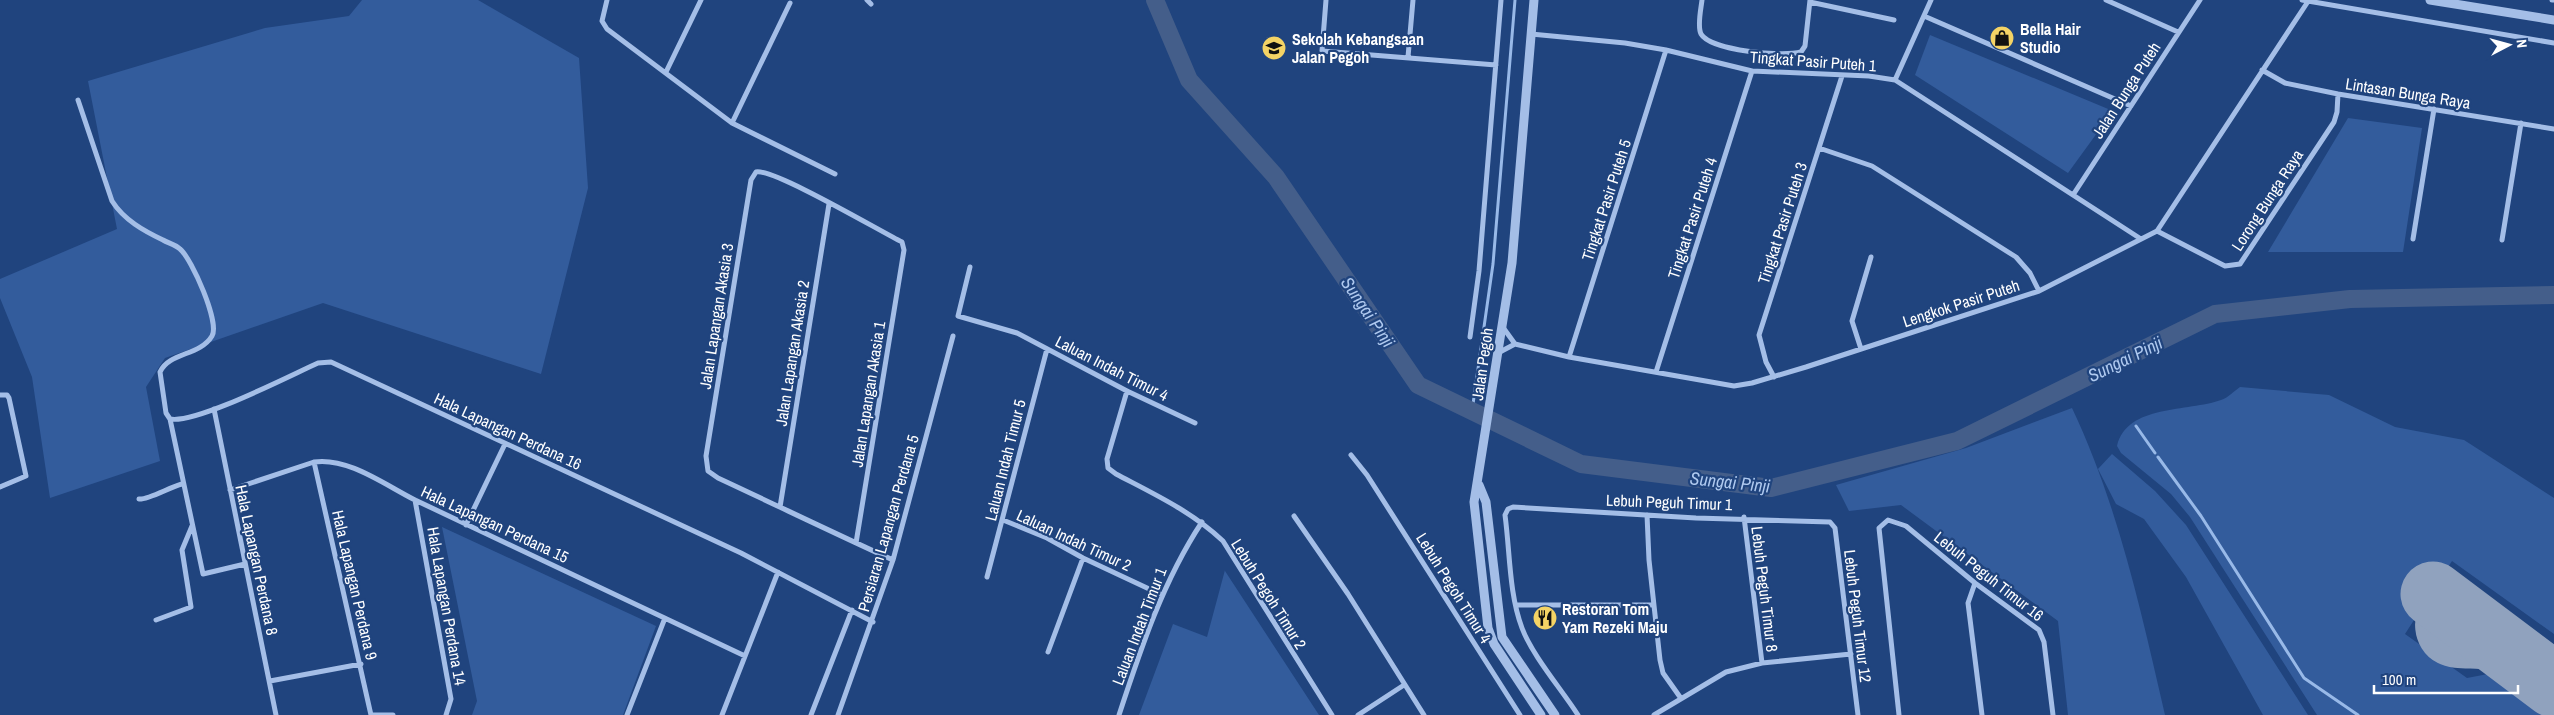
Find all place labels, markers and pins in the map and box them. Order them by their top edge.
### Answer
place label: Bella Hair Studio [2020,18,2081,58]
shop icon: Bella Hair Studio [1989,25,2015,51]
place label: Sekolah Kebangsaan Jalan Pegoh [1292,28,1424,68]
school or university icon: Sekolah Kebangsaan Jalan Pegoh [1261,35,1287,61]
place label: Restoran Tom Yam Rezeki Maju [1562,598,1668,638]
restaurant icon: Restoran Tom Yam Rezeki Maju [1532,605,1558,631]

